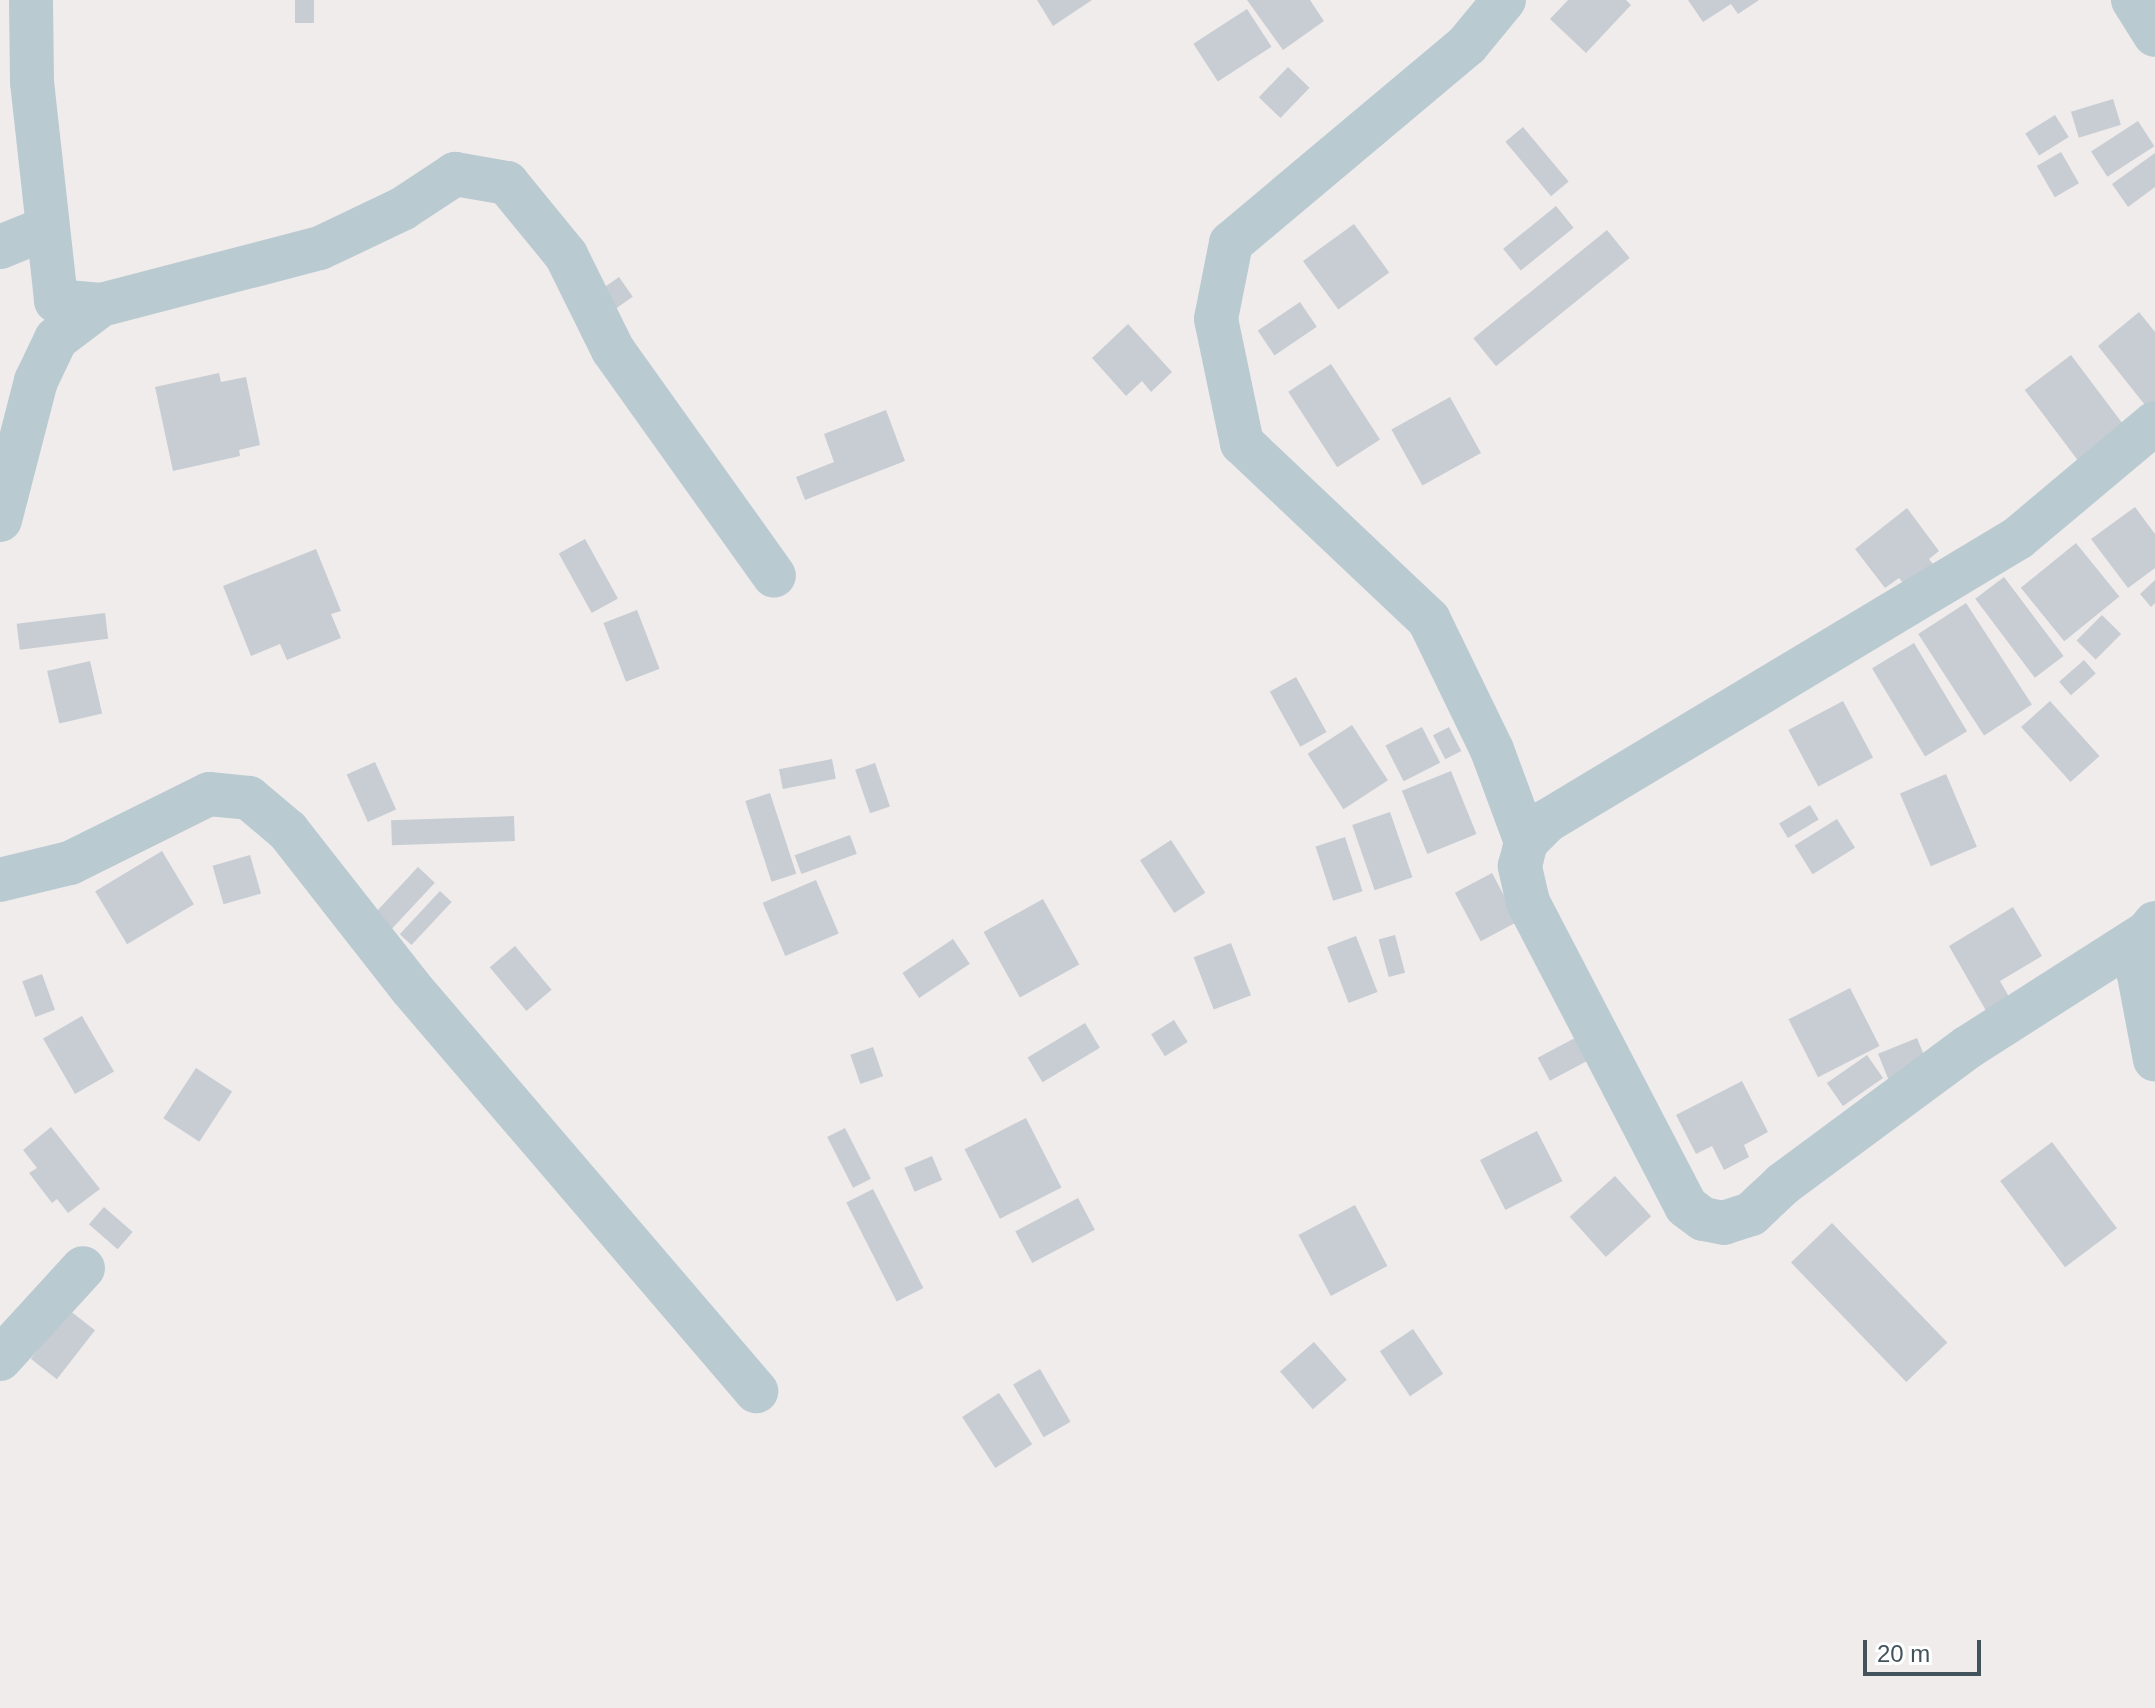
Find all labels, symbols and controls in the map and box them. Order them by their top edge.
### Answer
scale bar [1867,1624,1985,1674]
text: 20 m [1877,1640,1930,1667]

